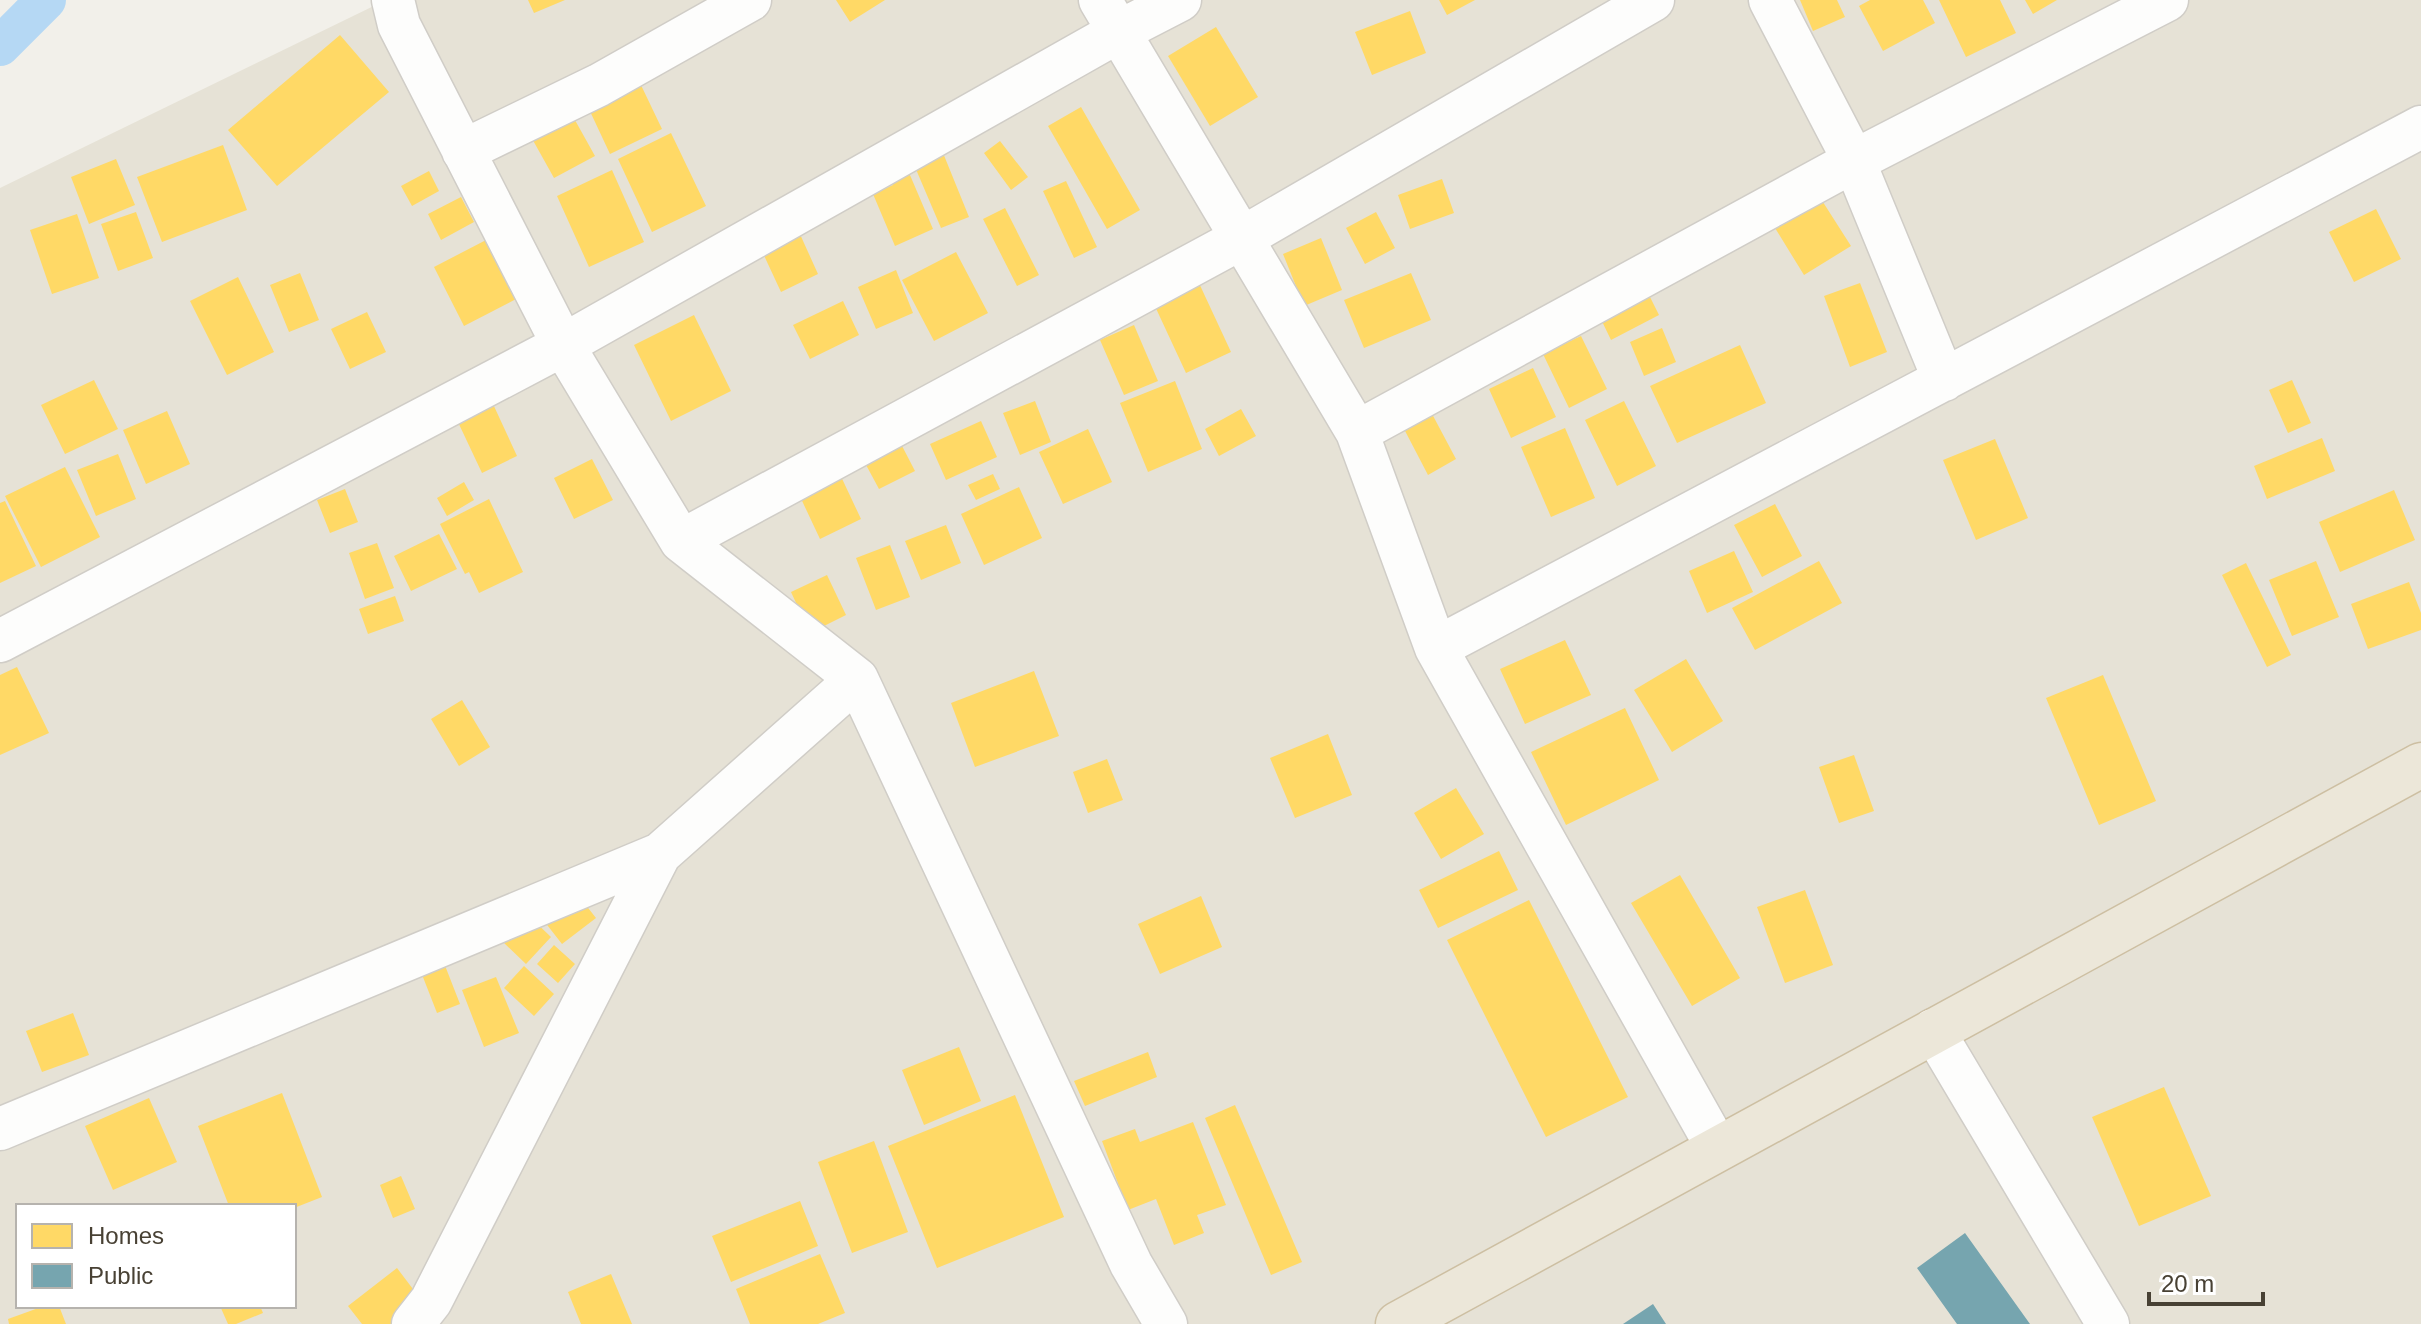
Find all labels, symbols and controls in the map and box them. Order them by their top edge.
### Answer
legend [16,1204,296,1308]
text: Homes [88,1222,164,1249]
scale bar [2149,1256,2263,1306]
text: Public [88,1262,153,1289]
text: 20 m [2161,1270,2214,1297]

